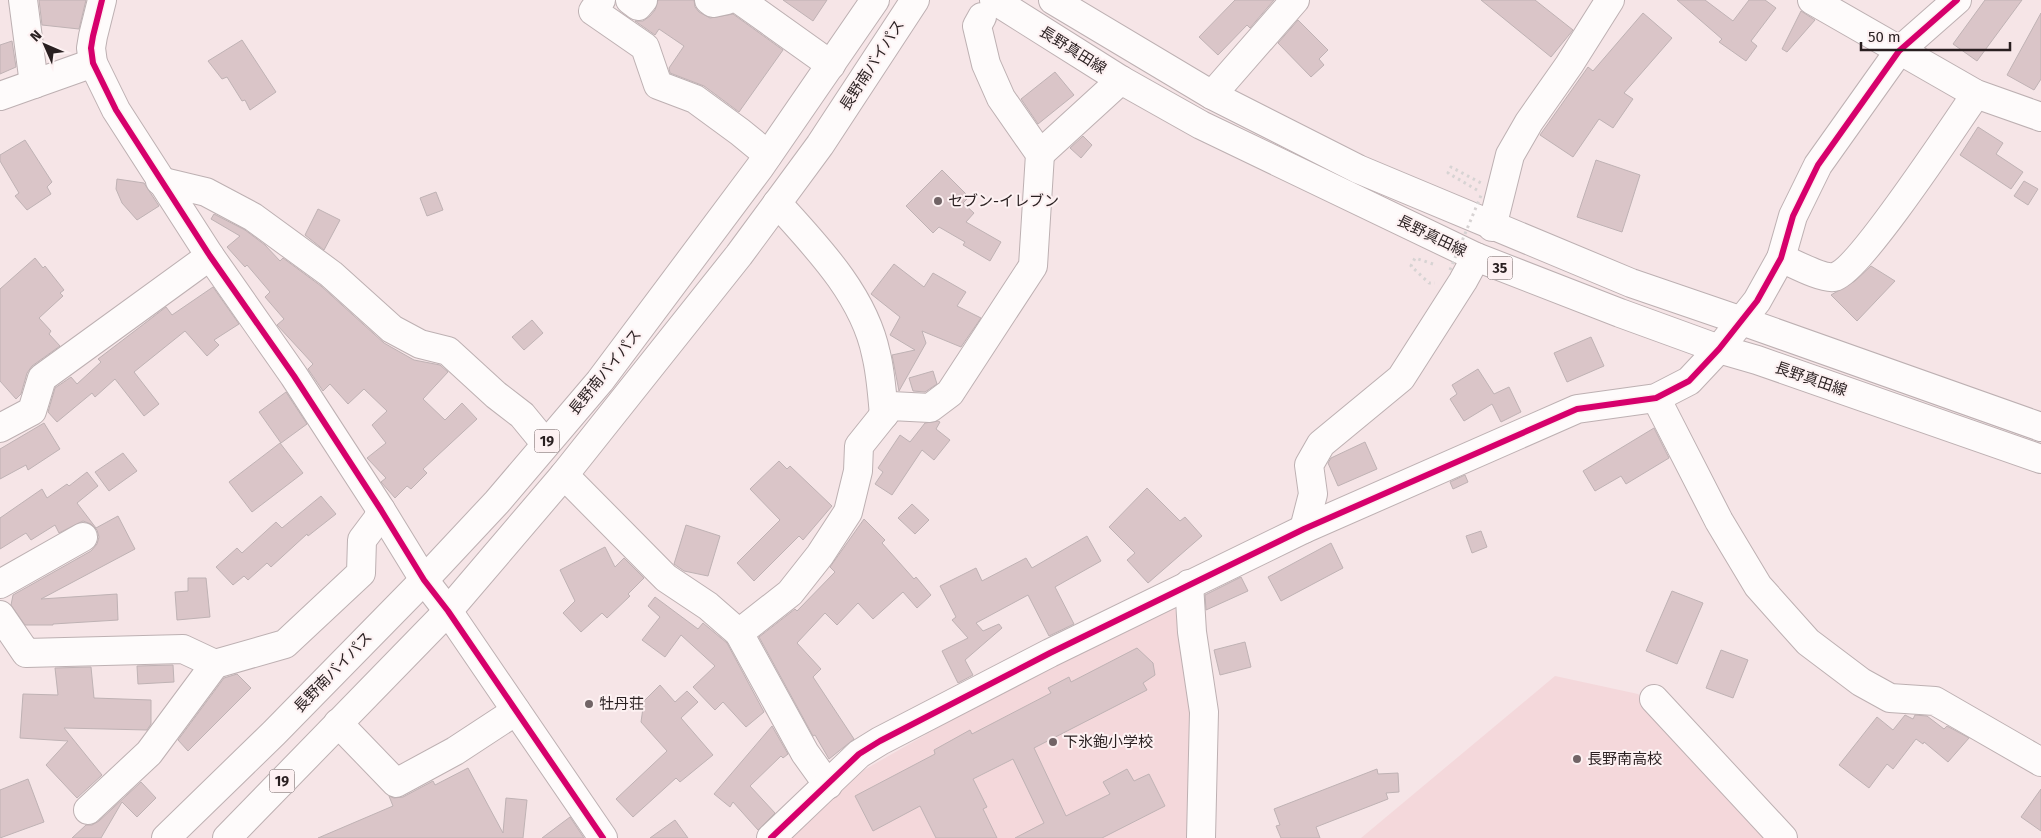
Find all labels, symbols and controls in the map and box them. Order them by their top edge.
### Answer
street label: 長野南バイパス [836,16,908,114]
north arrow [20,20,70,70]
scale bar [1861,20,2010,52]
street label: 長野真田線 [1036,22,1110,78]
text: N [27,27,45,45]
text: 50 m [1868,28,1901,46]
place label: セブン-イレブン [948,192,1059,210]
marker: セブン-イレブン [932,195,944,207]
street label: 長野真田線 [1394,211,1470,261]
road number: 35 [1488,256,1512,280]
street label: 長野南バイパス [565,326,645,418]
street label: 長野真田線 [1773,358,1849,400]
road number: 19 [534,430,560,452]
street label: 長野南バイパス [290,628,376,716]
place label: 牡丹荘 [599,695,644,713]
marker: 牡丹荘 [583,698,595,710]
place label: 下氷鉋小学校 [1063,733,1153,751]
marker: 下氷鉋小学校 [1047,736,1059,748]
place label: 長野南高校 [1587,750,1662,768]
marker: 長野南高校 [1571,753,1583,765]
road number: 19 [270,769,294,792]

